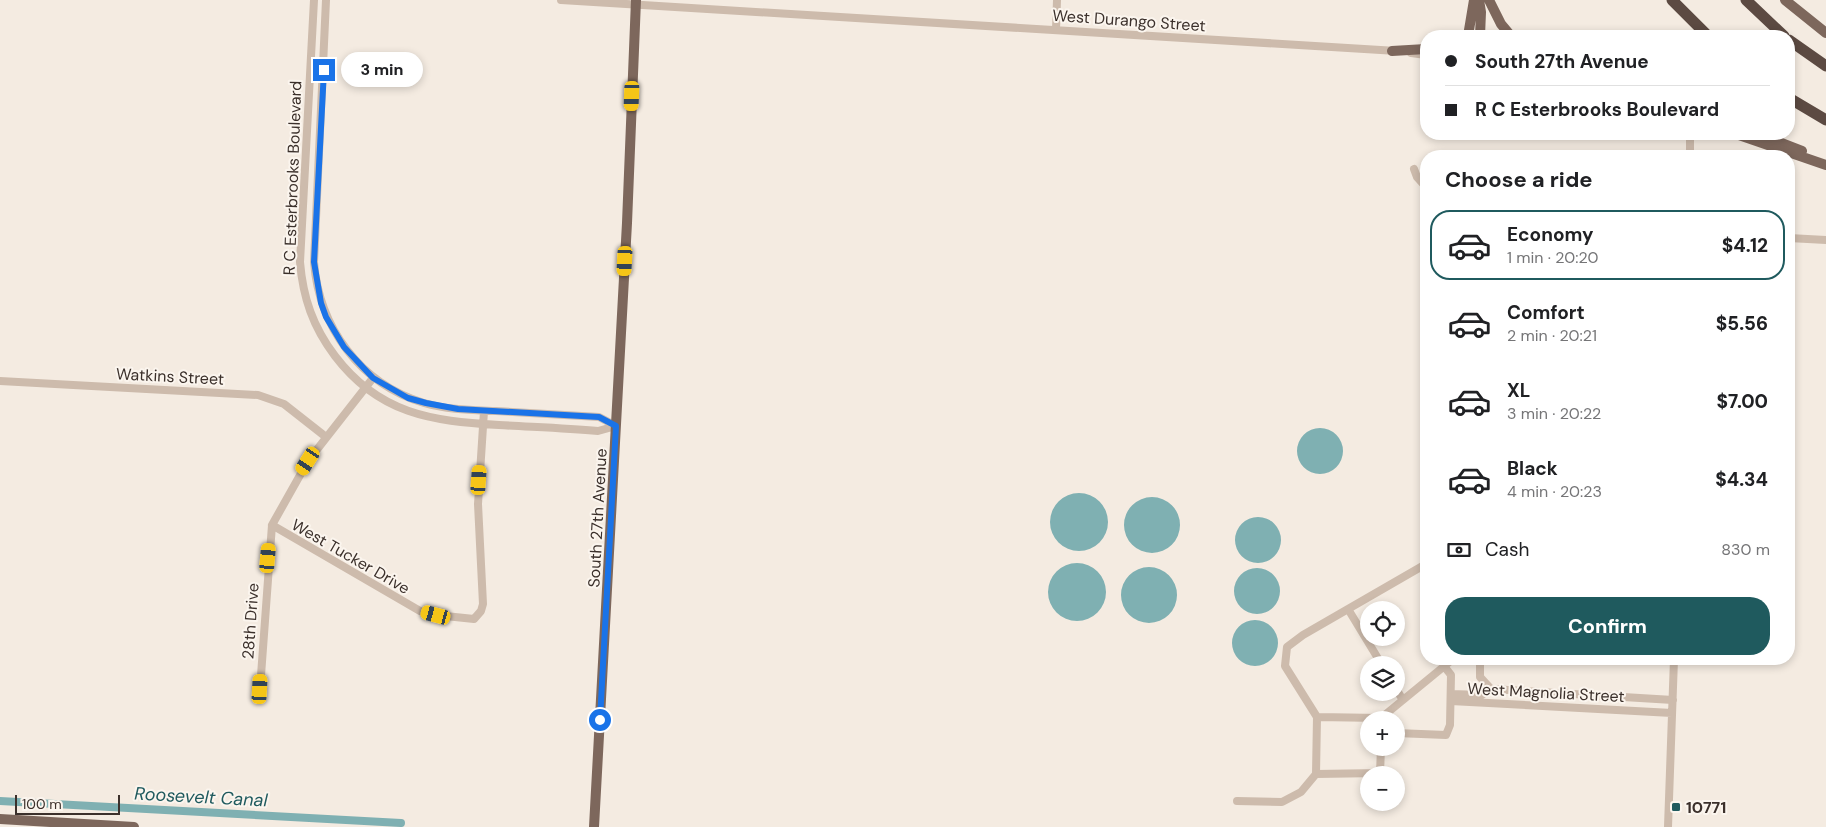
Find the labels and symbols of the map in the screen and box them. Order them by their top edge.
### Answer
street label: West Durango Street [1052,5,1206,36]
callout: 3 min [342,52,424,88]
route end [313,59,335,81]
street label: R C Esterbrooks Boulevard [279,80,306,276]
car [623,81,640,111]
car [616,246,633,276]
street label: Watkins Street [115,363,225,390]
car [293,444,322,478]
street label: South 27th Avenue [583,448,612,588]
car [470,465,487,495]
street label: West Tucker Drive [288,514,414,599]
car [259,542,276,574]
street label: 28th Drive [237,582,264,660]
car [419,604,452,626]
car [251,674,268,704]
street label: West Magnolia Street [1467,678,1625,707]
route start [589,709,611,731]
water label: Roosevelt Canal [134,782,269,813]
scale bar [15,792,120,815]
place label: 10771 [1686,797,1726,818]
marker: 10771 [1670,801,1682,813]

